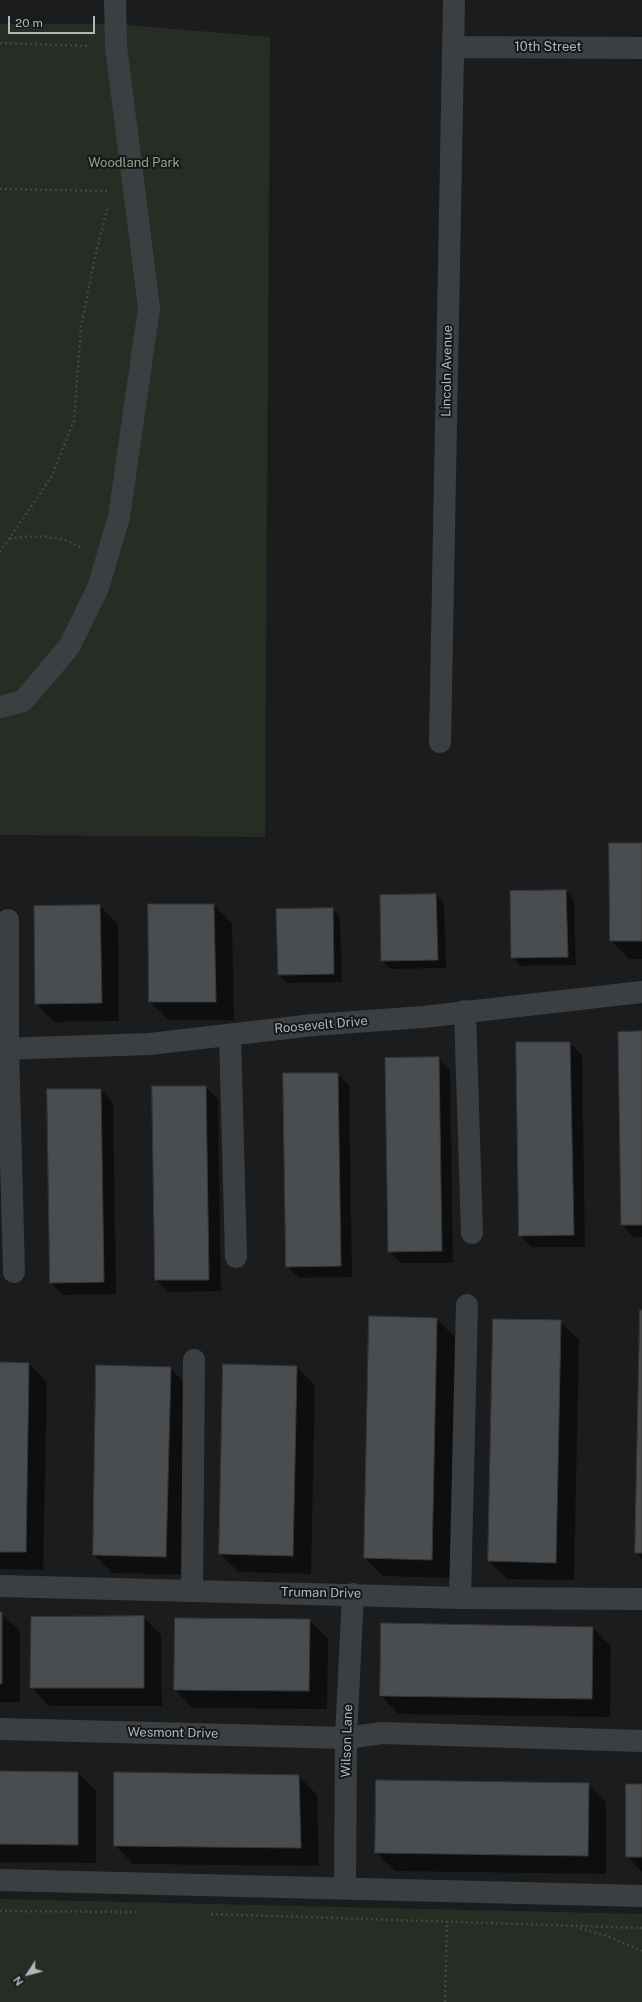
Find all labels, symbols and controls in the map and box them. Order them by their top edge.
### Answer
scale bar [10,8,97,34]
text: 20 m [15,16,43,30]
street label: 10th Street [515,39,581,55]
park label: Woodland Park [88,155,180,171]
street label: Lincoln Avenue [438,325,456,417]
street label: Roosevelt Drive [274,1013,368,1037]
street label: Truman Drive [281,1585,361,1601]
street label: Wilson Lane [338,1704,356,1778]
street label: Wesmont Drive [127,1724,219,1742]
north arrow [8,1954,48,1994]
text: N [11,1974,26,1988]

